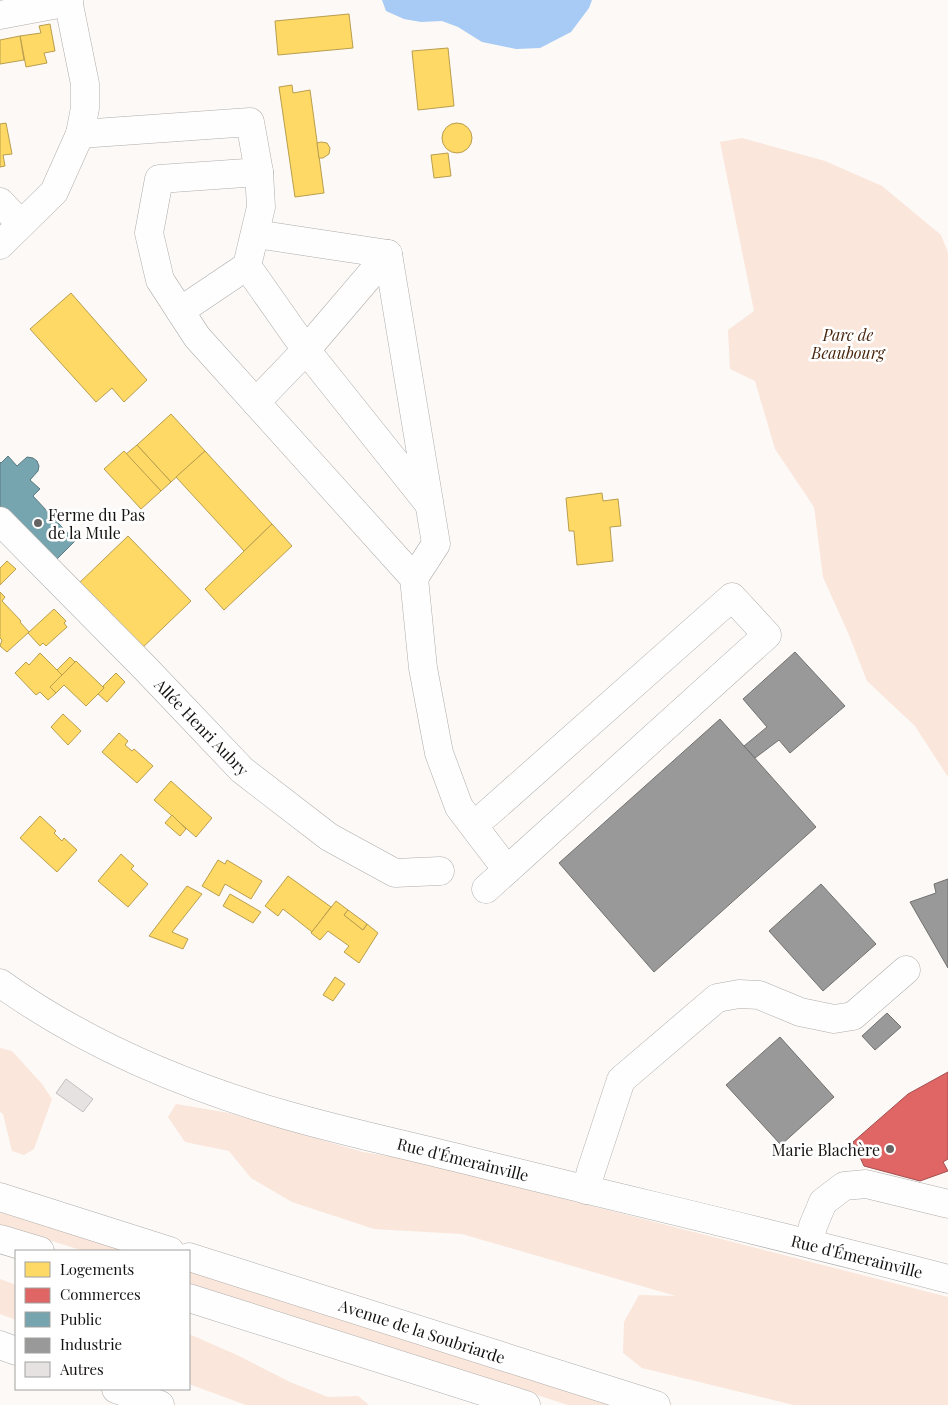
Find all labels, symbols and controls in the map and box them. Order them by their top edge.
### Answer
park label: Parc de Beaubourg [810,324,886,363]
place label: Ferme du Pas de la Mule [48,504,145,543]
marker: Ferme du Pas de la Mule [32,517,44,529]
street label: Allée Henri Aubry [150,673,254,780]
street label: Rue d'Émerainville [395,1132,531,1186]
place label: Marie Blachère [772,1139,880,1160]
marker: Marie Blachère [884,1143,896,1155]
street label: Rue d'Émerainville [789,1229,925,1283]
legend [15,1250,190,1390]
text: Logements [60,1259,134,1279]
text: Commerces [60,1284,141,1304]
street label: Avenue de la Soubriarde [335,1294,508,1368]
text: Public [60,1309,102,1329]
text: Industrie [60,1334,122,1354]
text: Autres [59,1359,104,1379]

